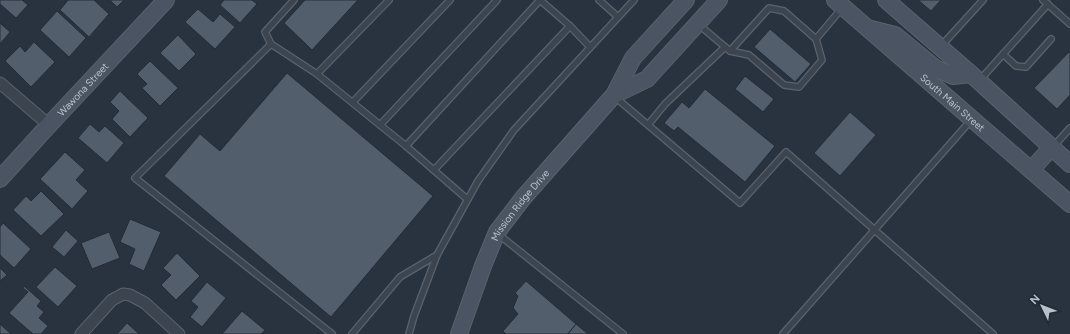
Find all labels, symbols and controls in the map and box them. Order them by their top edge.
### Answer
street label: Wawona Street [55,60,111,119]
street label: South Main Street [917,71,988,134]
street label: Mission Ridge Drive [488,166,553,243]
north arrow [1022,286,1062,326]
text: N [1027,292,1043,307]

